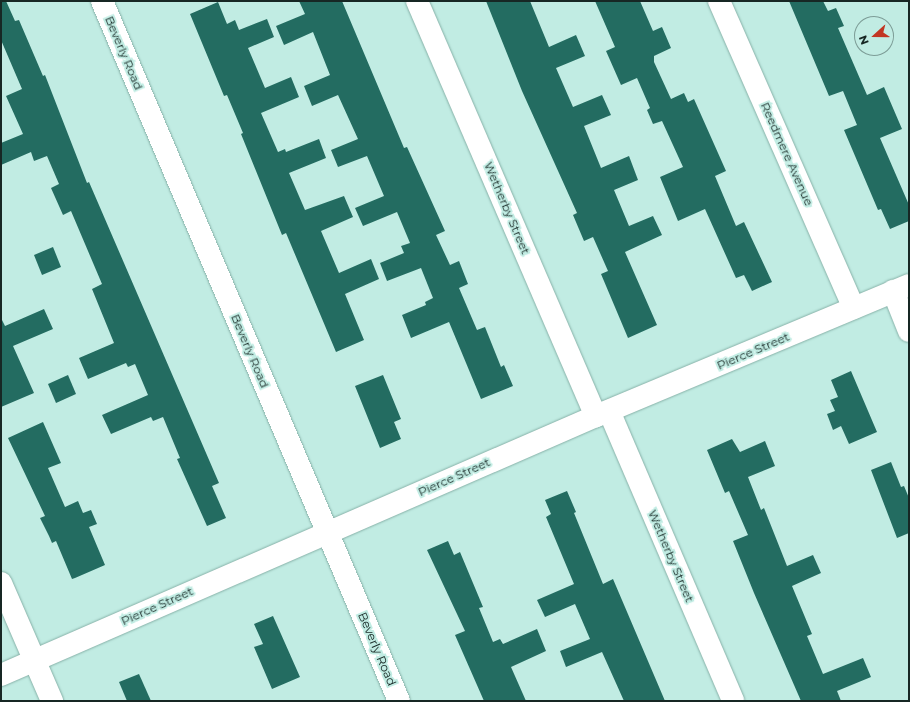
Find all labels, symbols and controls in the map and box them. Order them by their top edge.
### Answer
street label: Beverly Road [102,14,146,92]
north arrow [854,16,894,56]
text: N [856,33,872,47]
street label: Reedmere Avenue [758,100,816,208]
street label: Wetherby Street [481,160,533,256]
street label: Beverly Road [228,312,272,390]
street label: Pierce Street [715,329,791,373]
street label: Pierce Street [416,455,492,499]
street label: Wetherby Street [645,508,697,604]
street label: Pierce Street [119,584,195,628]
street label: Beverly Road [355,610,399,688]

